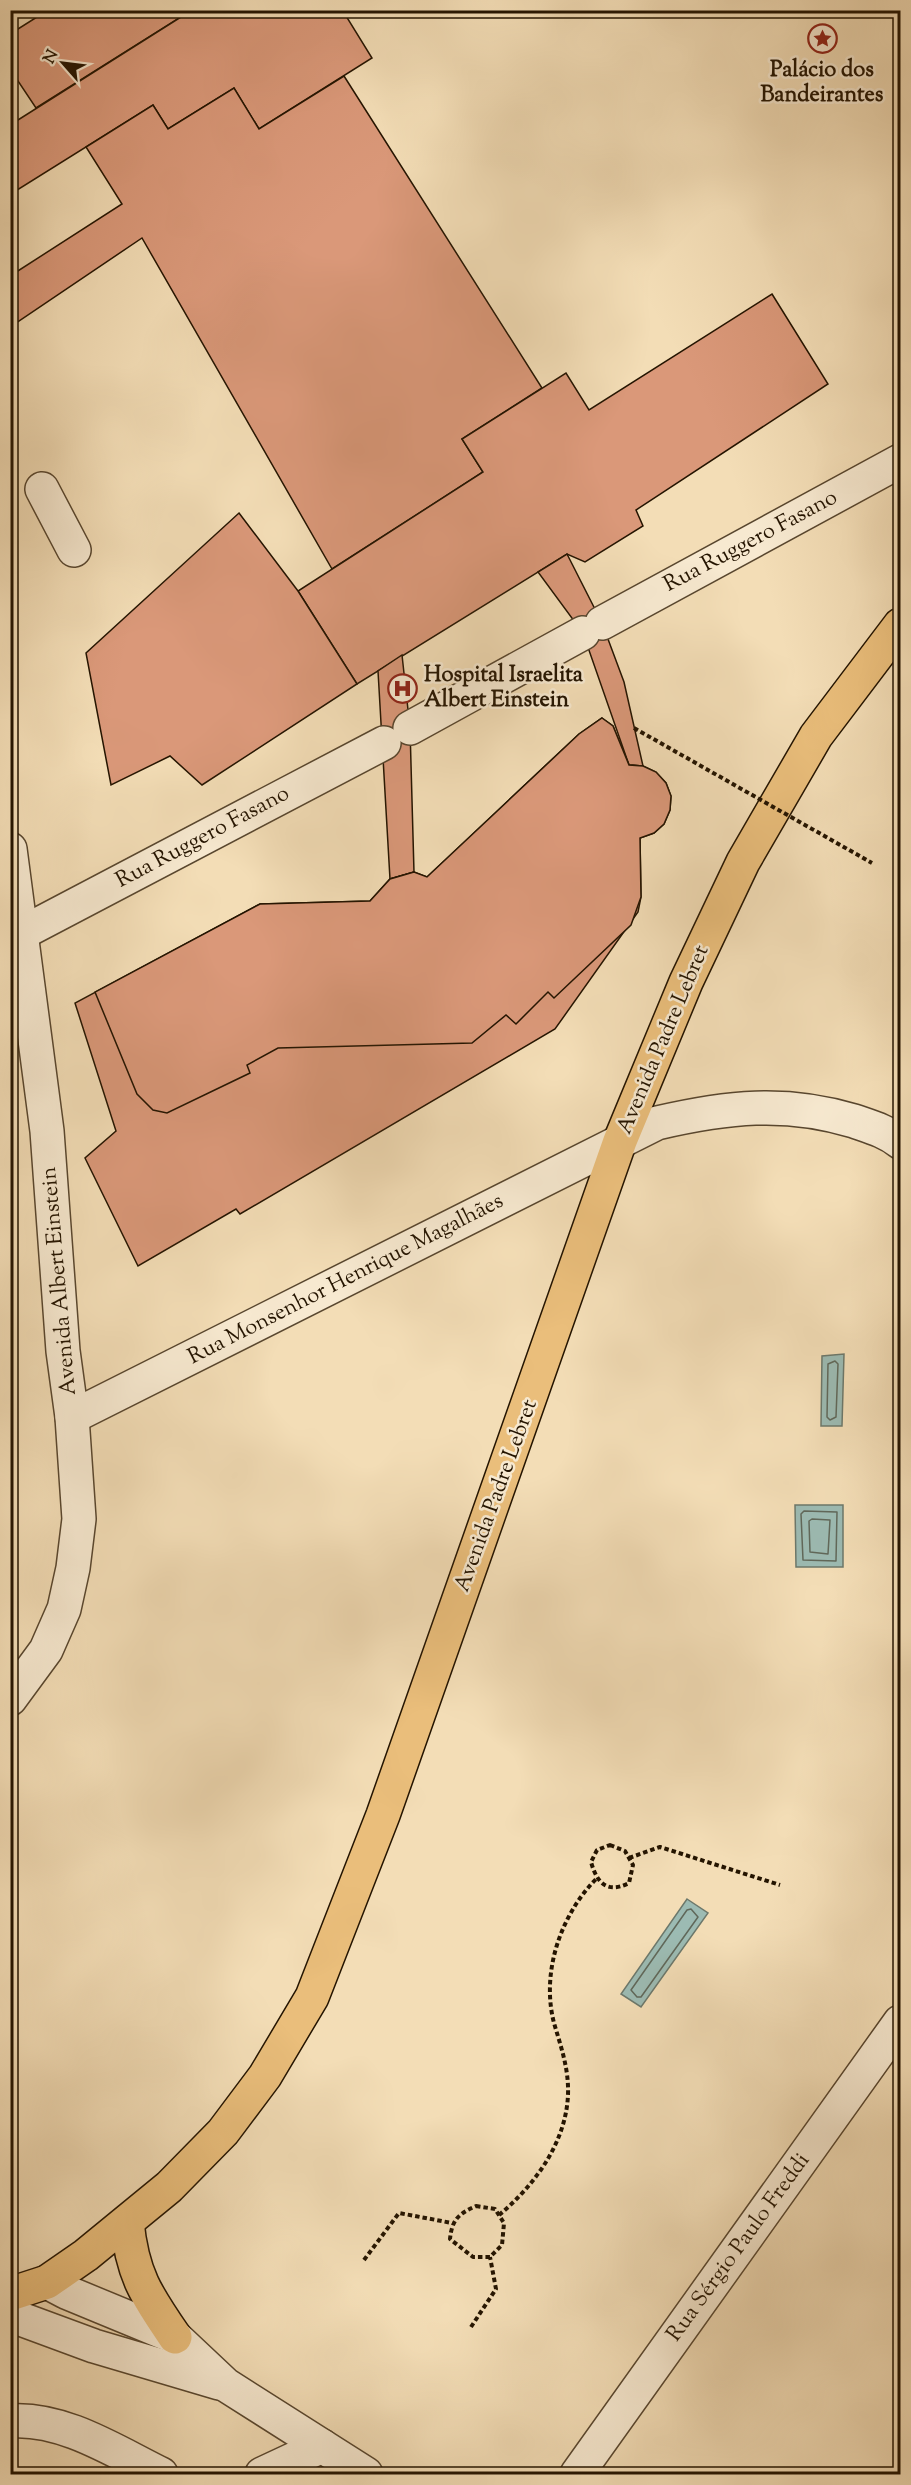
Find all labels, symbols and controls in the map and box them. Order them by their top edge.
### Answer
place icon: Palácio dos Bandeirantes [806,23,838,55]
north arrow [33,33,93,93]
text: N [39,46,65,68]
place label: Palácio dos Bandeirantes [761,55,884,112]
street label: Rua Ruggero Fasano [658,483,844,601]
place label: Hospital Israelita Albert Einstein [424,660,584,717]
hospital icon: Hospital Israelita Albert Einstein [387,673,419,705]
street label: Rua Ruggero Fasano [110,779,296,897]
street label: Avenida Padre Lebret [610,940,719,1140]
street label: Avenida Albert Einstein [34,1165,86,1397]
street label: Rua Monsenhor Henrique Magalhães [183,1186,509,1374]
street label: Avenida Padre Lebret [447,1395,547,1597]
street label: Rua Sérgio Paulo Freddi [660,2147,818,2349]

